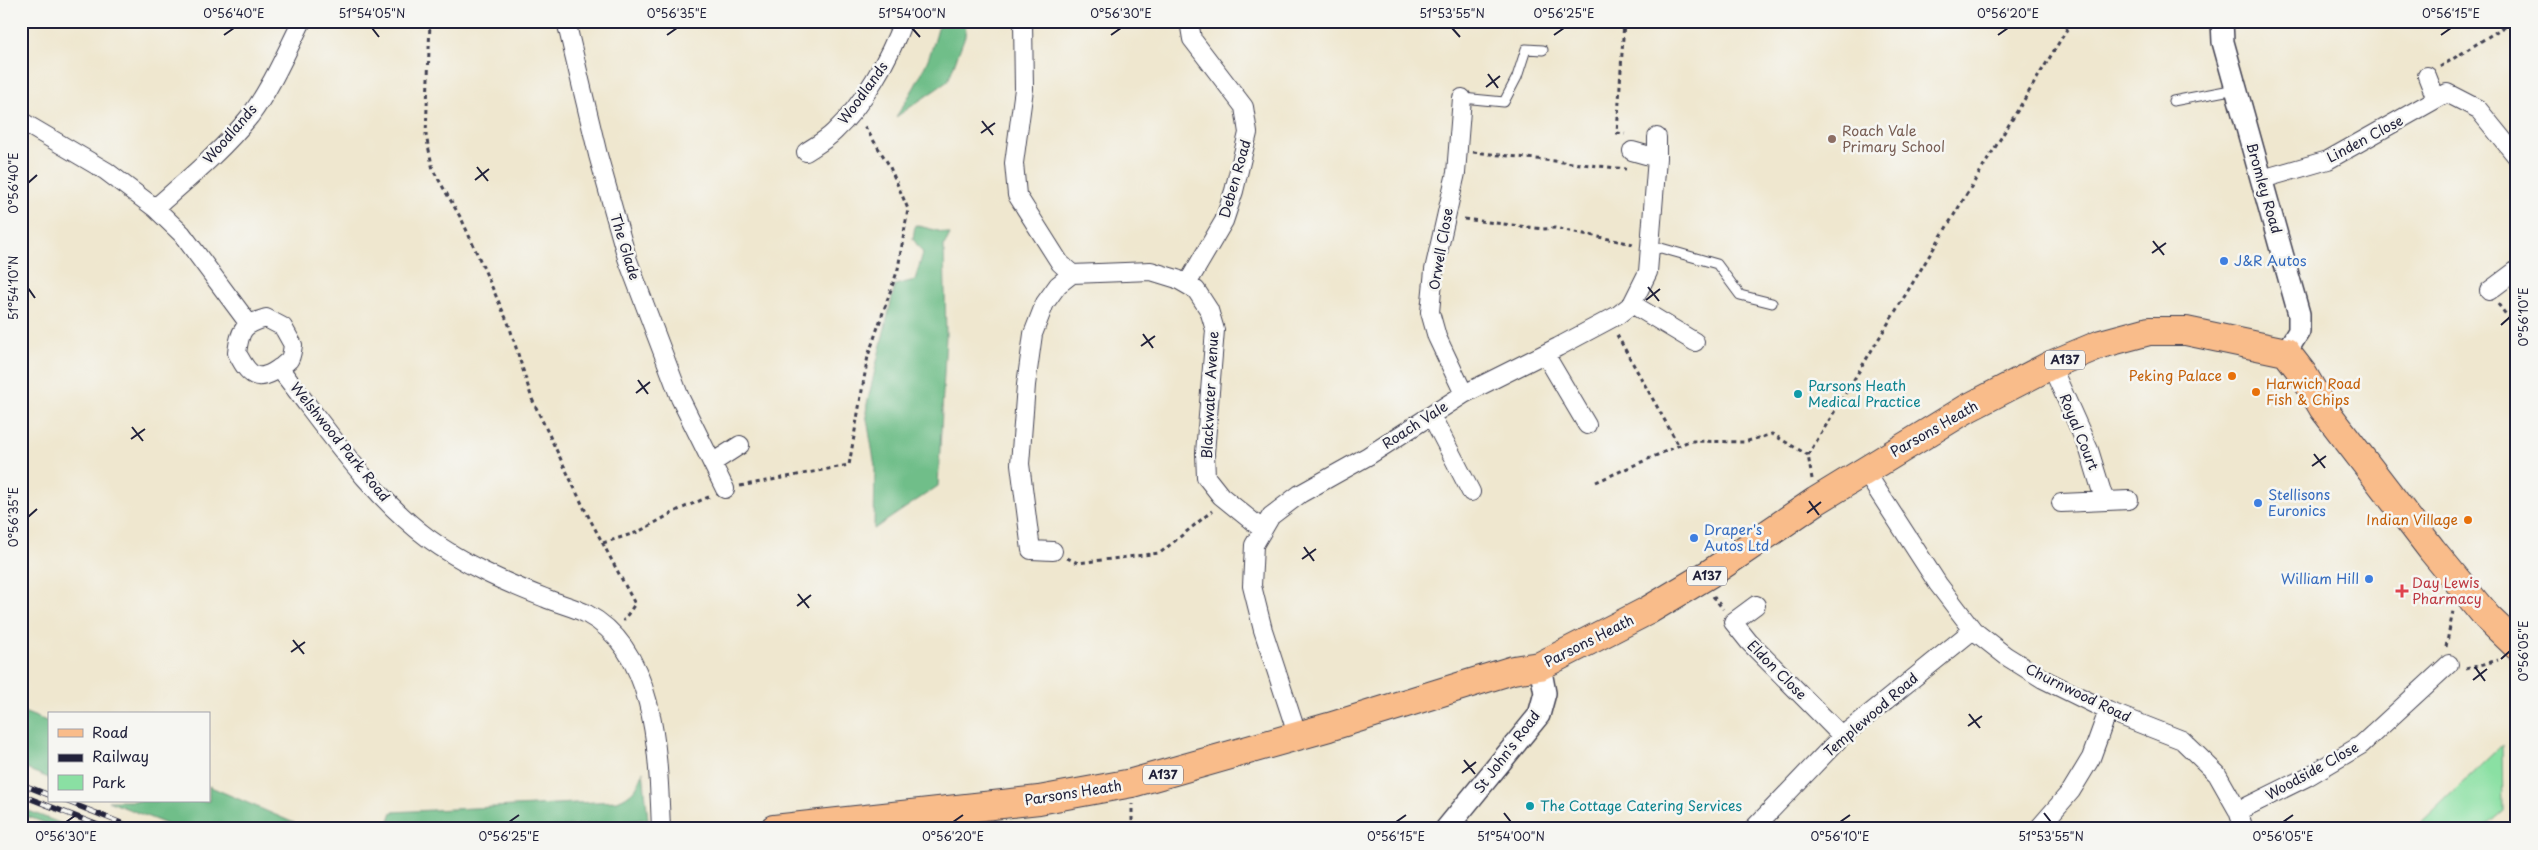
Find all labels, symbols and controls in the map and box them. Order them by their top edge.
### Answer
text: 0°56'40"E [203,4,265,22]
text: 51°54'05"N [339,4,405,22]
text: 0°56'35"E [647,4,707,22]
text: 51°54'00"N [878,4,946,22]
text: 0°56'30"E [1090,4,1152,22]
text: 51°53'55"N [1419,4,1485,22]
text: 0°56'25"E [1534,4,1594,22]
text: 0°56'20"E [1977,4,2039,22]
text: 0°56'15"E [2422,4,2480,22]
street label: Woodlands [833,57,893,128]
street label: Woodlands [198,99,261,168]
street label: Linden Close [2323,110,2407,168]
place label: Roach Vale Primary School [1842,120,1945,157]
marker: Roach Vale Primary School [1826,133,1838,145]
street label: Deben Road [1213,137,1256,221]
street label: Bromley Road [2241,140,2288,236]
text: 0°56'40"E [4,152,22,214]
street label: Orwell Close [1423,206,1458,292]
street label: The Glade [605,211,645,283]
place label: J&R Autos [2234,250,2306,271]
marker: J&R Autos [2218,255,2230,267]
text: 51°54'10"N [4,256,22,320]
text: 0°56'10"E [2514,288,2532,346]
street label: Blackwater Avenue [1196,330,1223,459]
road number: A137 [2045,350,2085,370]
place label: Peking Palace [2129,365,2222,386]
marker: Peking Palace [2226,370,2238,382]
place label: Harwich Road Fish & Chips [2266,373,2361,410]
place label: Parsons Heath Medical Practice [1808,375,1921,412]
street label: Welshwood Park Road [286,377,395,506]
marker: Harwich Road Fish & Chips [2250,386,2262,398]
marker: Parsons Heath Medical Practice [1792,388,1804,400]
street label: Royal Court [2055,390,2104,474]
street label: Roach Vale [1378,395,1452,454]
street label: Parsons Heath [1886,395,1981,462]
place label: Stellisons Euronics [2268,484,2330,521]
text: 0°56'35"E [4,487,22,547]
marker: Stellisons Euronics [2252,497,2264,509]
place label: Indian Village [2366,509,2458,530]
marker: Indian Village [2462,514,2474,526]
place label: Draper's Autos Ltd [1704,519,1769,556]
marker: Draper's Autos Ltd [1688,532,1700,544]
road number: A137 [1687,566,1727,586]
place label: William Hill [2281,568,2359,589]
place label: Day Lewis Pharmacy [2412,572,2482,609]
marker: William Hill [2363,573,2375,585]
marker: Day Lewis Pharmacy [2396,585,2408,597]
street label: Parsons Heath [1540,609,1637,672]
text: 0°56'05"E [2514,620,2532,682]
street label: Eldon Close [1743,635,1812,704]
street label: Churnwood Road [2022,658,2135,727]
street label: Templewood Road [1819,668,1922,762]
street label: St John's Road [1469,706,1545,797]
legend [48,712,210,802]
text: Road [92,720,128,743]
street label: Woodside Close [2261,736,2362,805]
text: Railway [92,744,149,767]
road number: A137 [1143,766,1183,784]
text: Park [92,770,126,793]
street label: Parsons Heath [1023,774,1123,811]
place label: The Cottage Catering Services [1540,795,1742,816]
marker: The Cottage Catering Services [1524,800,1536,812]
text: 0°56'30"E [35,827,97,845]
text: 0°56'25"E [479,827,539,845]
text: 0°56'20"E [922,827,984,845]
text: 0°56'15"E [1367,827,1425,845]
text: 51°54'00"N [1477,827,1545,845]
text: 0°56'10"E [1811,827,1869,845]
text: 51°53'55"N [2018,827,2084,845]
text: 0°56'05"E [2252,827,2314,845]

